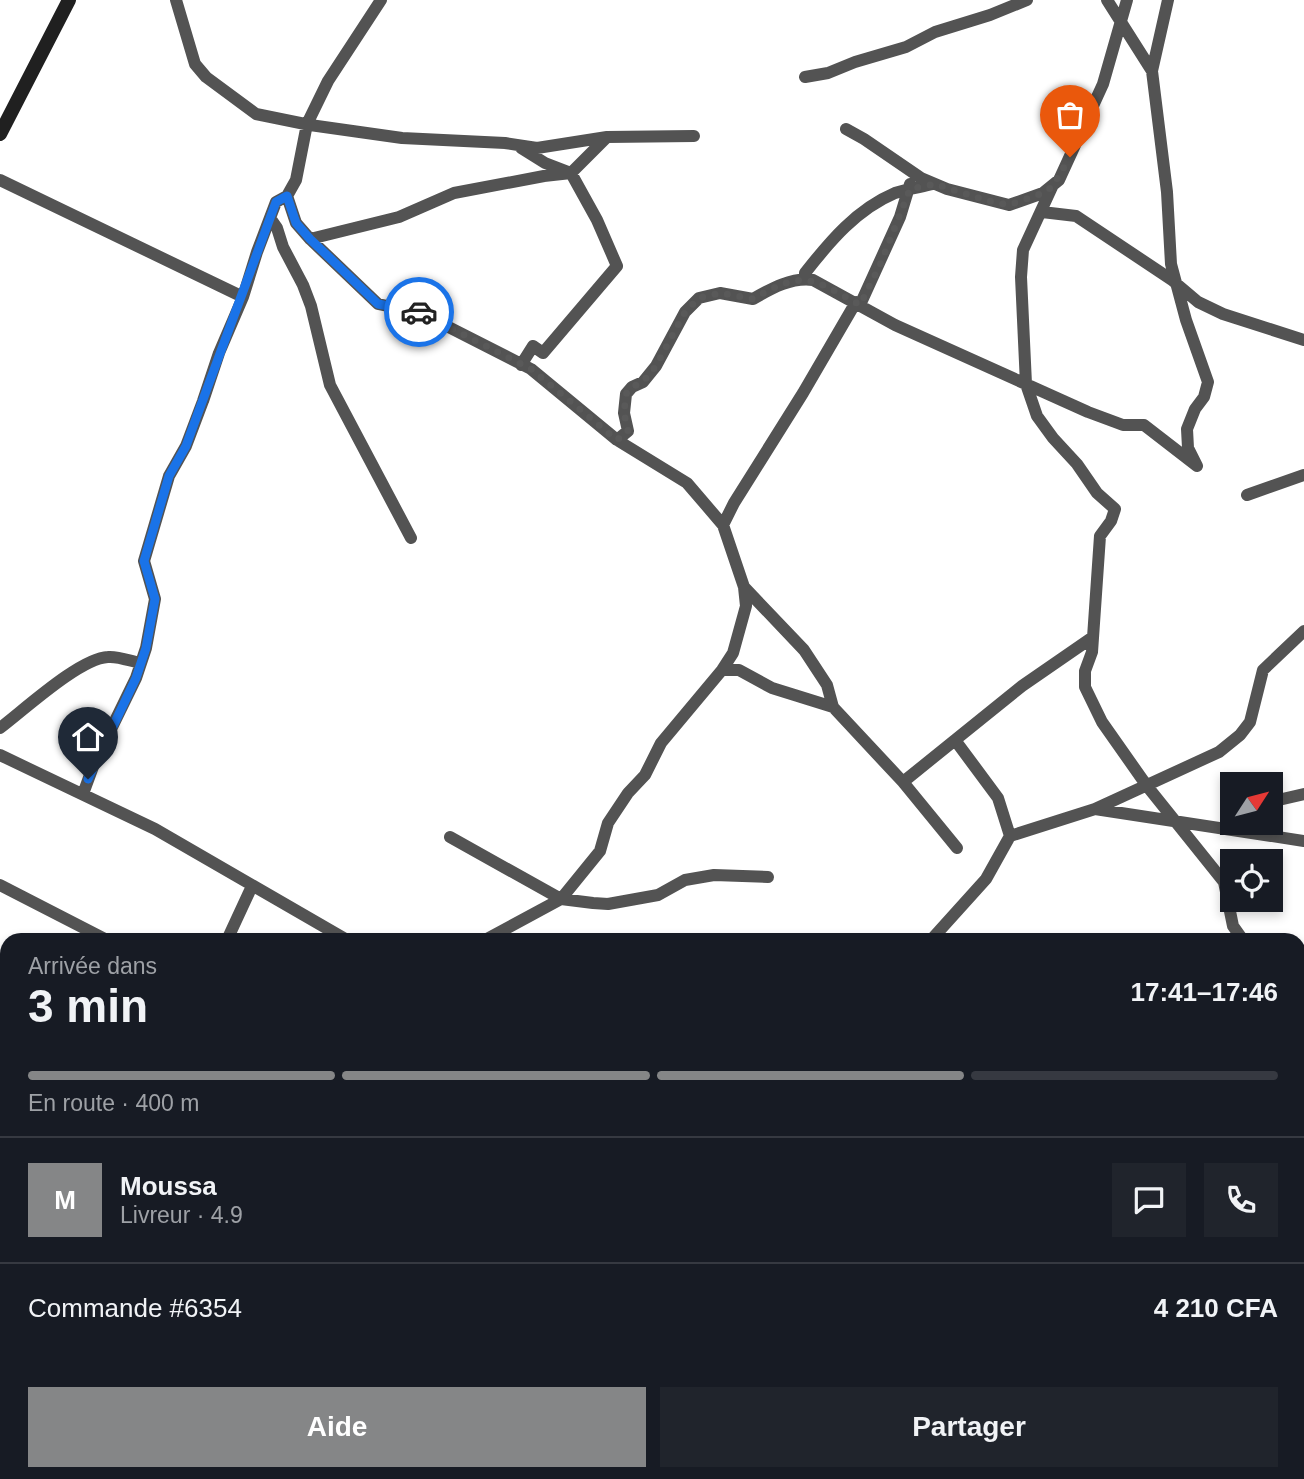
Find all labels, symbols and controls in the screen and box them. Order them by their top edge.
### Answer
pin [1040,85,1100,157]
icon: bag [1051,96,1089,134]
courier [384,277,454,347]
icon: car [400,293,438,331]
pin [58,707,118,779]
icon: home [69,718,107,756]
north arrow [1220,772,1283,835]
map controls [1220,772,1283,912]
button: locate [1220,849,1283,912]
text: Arrivée dans [28,953,157,979]
text: 17:41–17:46 [1131,977,1278,1007]
text: 3 min [28,980,148,1032]
text: En route · 400 m [28,1090,199,1116]
button: chat [1112,1163,1186,1237]
button: phone [1204,1163,1278,1237]
text: Moussa [120,1171,217,1201]
text: M [54,1185,76,1215]
text: Livreur · 4.9 [120,1202,243,1228]
text: Commande #6354 [28,1293,242,1323]
text: 4 210 CFA [1154,1293,1278,1323]
button: Aide [28,1387,646,1467]
button: Partager [660,1387,1278,1467]

